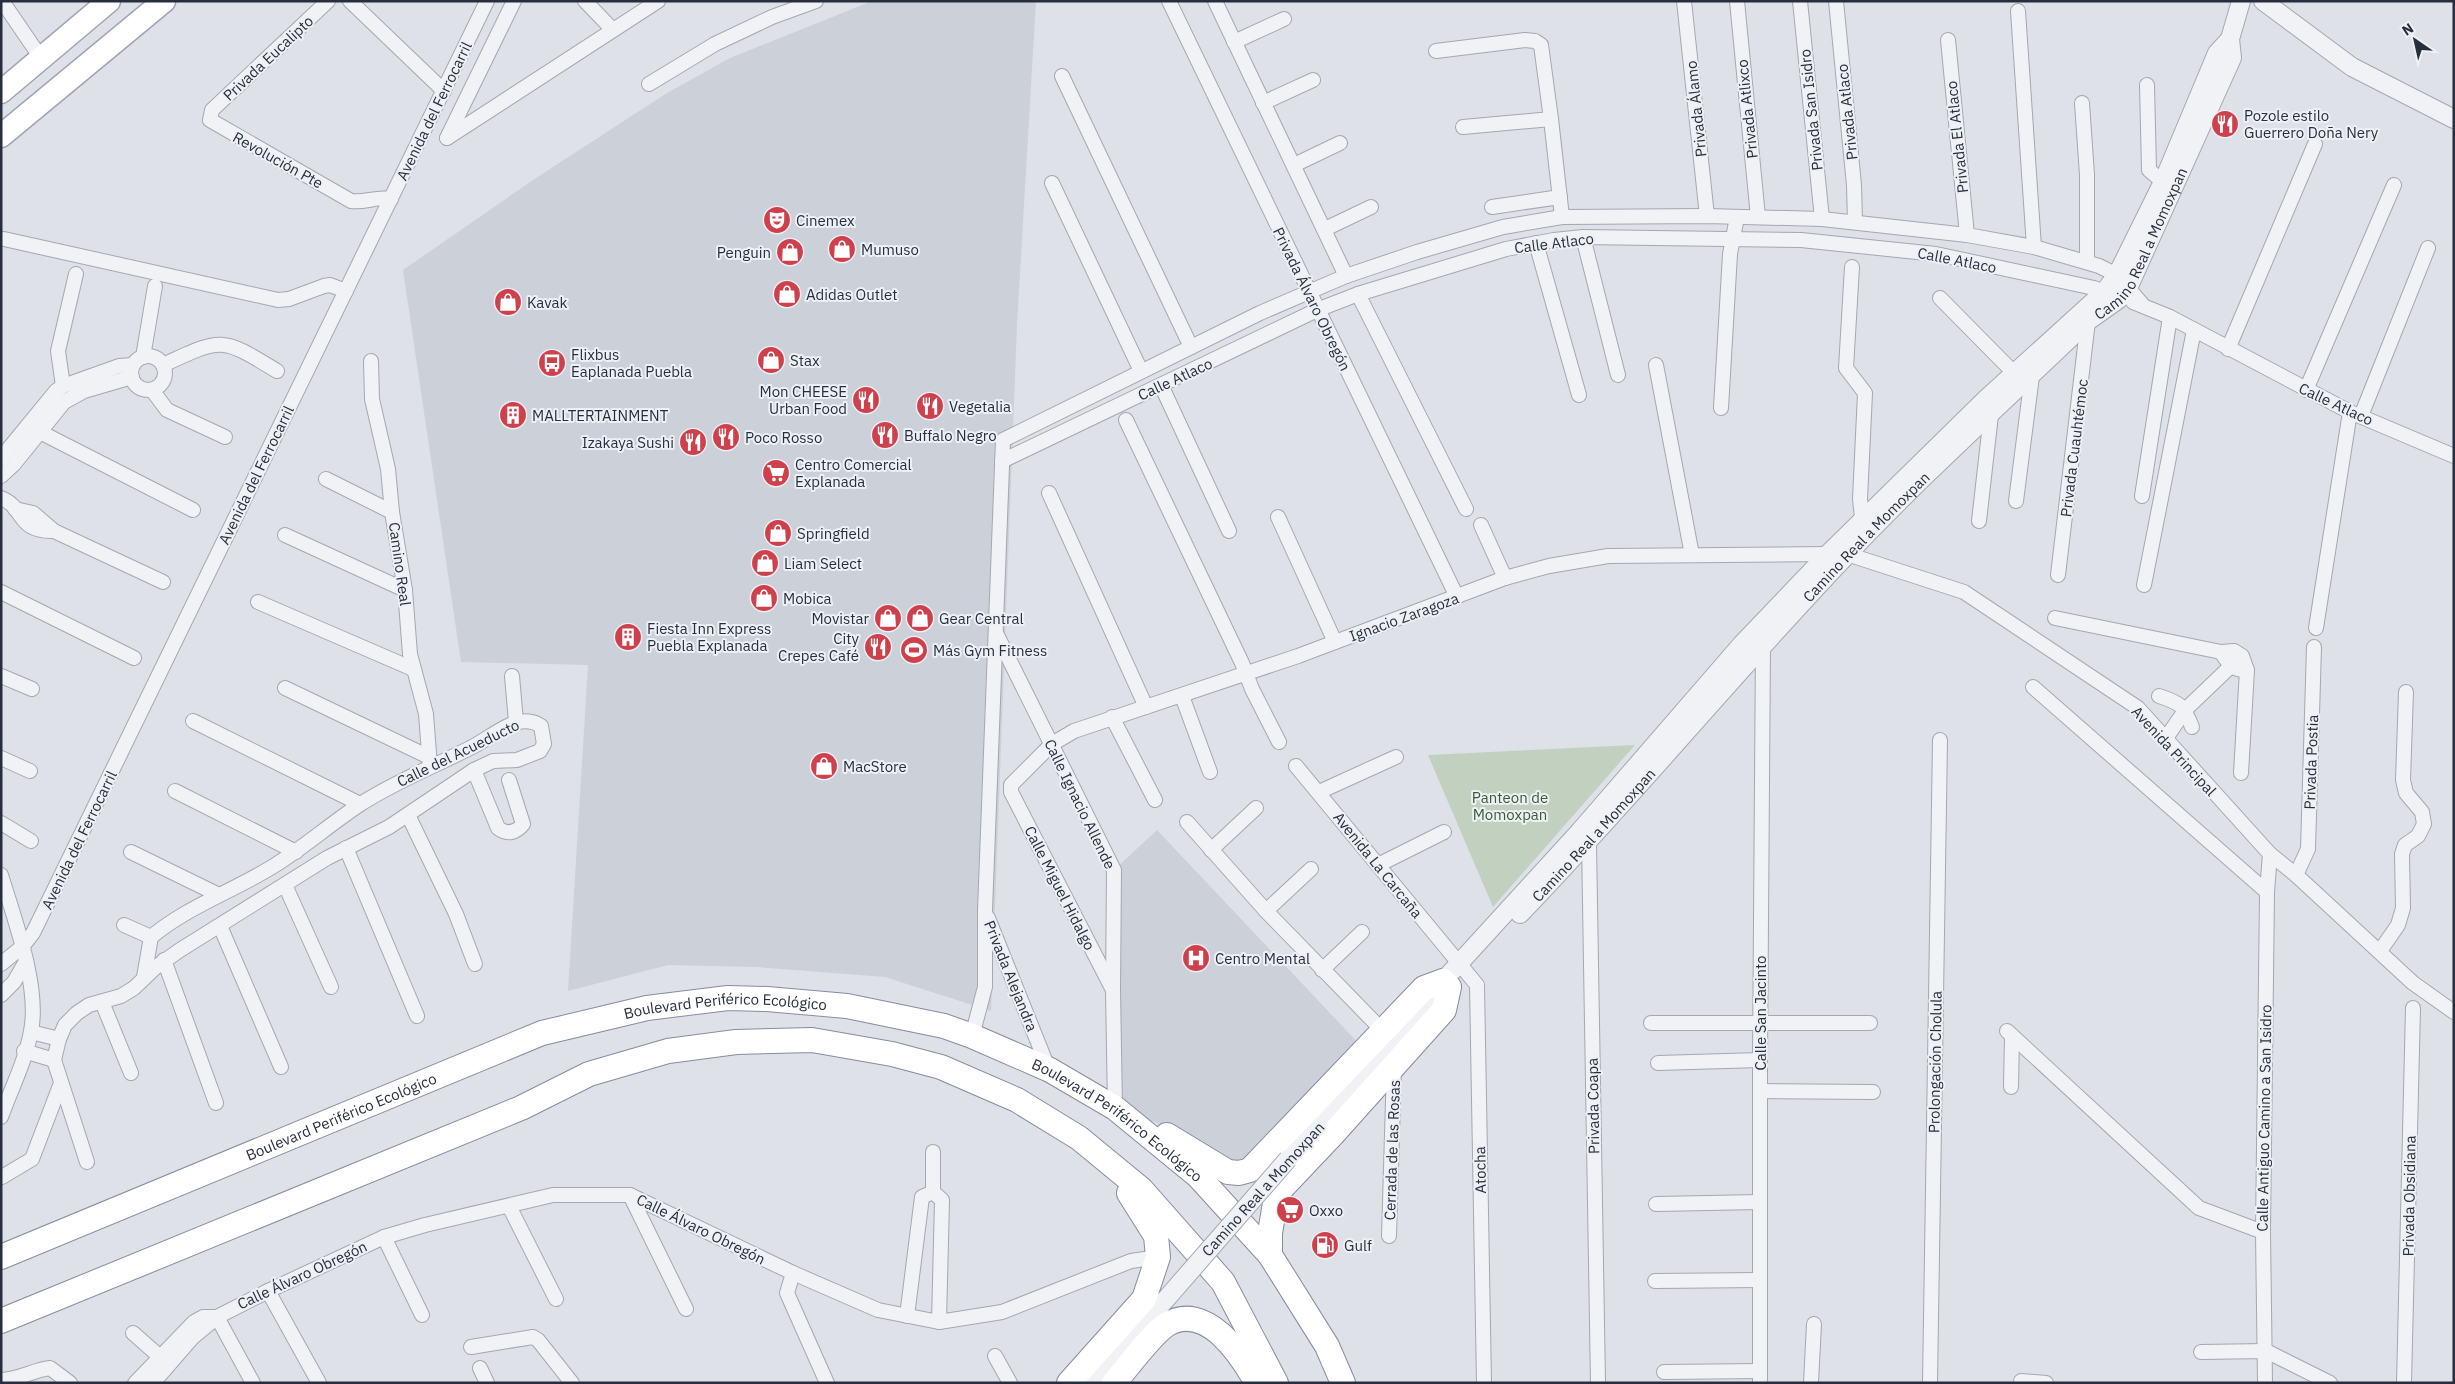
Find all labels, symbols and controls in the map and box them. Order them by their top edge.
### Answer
street label: Privada Eucalipto [219,11,317,105]
north arrow [2390,15,2440,65]
text: N [2398,19,2417,40]
street label: Avenida del Ferrocarril [392,39,476,183]
street label: Privada San Isidro [1795,48,1827,172]
street label: Privada Atlixco [1732,58,1762,160]
street label: Privada Álamo [1681,60,1711,158]
street label: Privada Atlaco [1833,63,1861,161]
street label: Privada El Atlaco [1942,80,1972,194]
place label: Pozole estilo Guerrero Doña Nery [2244,106,2379,142]
restaurant icon: Pozole estilo Guerrero Doña Nery [2210,109,2240,139]
street label: Revolución Pte [230,127,326,193]
street label: Camino Real a Momoxpan [2090,164,2191,323]
theatre icon: Cinemex [762,205,792,235]
place label: Cinemex [796,211,855,230]
street label: Privada Álvaro Obregón [1269,224,1355,374]
street label: Calle Atlaco [1513,229,1595,257]
shop icon: Mumuso [827,234,857,264]
shop icon: Penguin [775,237,805,267]
place label: Mumuso [861,240,919,259]
place label: Penguin [717,243,771,262]
street label: Calle Atlaco [1916,243,1998,277]
shop icon: Adidas Outlet [772,279,802,309]
place label: Adidas Outlet [806,285,898,304]
shop icon: Kavak [493,287,523,317]
place label: Kavak [527,293,567,312]
place label: Flixbus Eaplanada Puebla [571,345,692,381]
shop icon: Stax [756,345,786,375]
bus stop icon: Flixbus Eaplanada Puebla [537,348,567,378]
place label: Stax [790,351,820,370]
street label: Calle Atlaco [1135,353,1215,405]
street label: Privada Cuauhtémoc [2056,377,2092,518]
street label: Calle Atlaco [2296,378,2376,430]
place label: Mon CHEESE Urban Food [759,382,847,418]
restaurant icon: Mon CHEESE Urban Food [851,385,881,415]
restaurant icon: Vegetalia [915,391,945,421]
place label: Vegetalia [949,397,1011,416]
building icon: MALLTERTAINMENT [498,400,528,430]
street label: Avenida del Ferrocarril [214,403,298,547]
place label: MALLTERTAINMENT [532,406,669,425]
restaurant icon: Buffalo Negro [870,420,900,450]
restaurant icon: Poco Rosso [711,422,741,452]
place label: Buffalo Negro [904,426,997,445]
restaurant icon: Izakaya Sushi [678,427,708,457]
place label: Poco Rosso [745,428,822,447]
place label: Izakaya Sushi [582,433,674,452]
place label: Centro Comercial Explanada [795,455,912,491]
supermarket icon: Centro Comercial Explanada [761,458,791,488]
street label: Camino Real a Momoxpan [1798,467,1933,606]
shop icon: Springfield [763,518,793,548]
street label: Camino Real [385,521,415,607]
place label: Springfield [797,524,870,543]
shop icon: Liam Select [750,548,780,578]
place label: Liam Select [784,554,862,573]
shop icon: Mobica [749,583,779,613]
street label: Ignacio Zaragoza [1347,588,1461,646]
place label: Mobica [783,589,832,608]
shop icon: Movistar [873,603,903,633]
shop icon: Gear Central [905,603,935,633]
place label: Movistar [811,609,869,628]
place label: Gear Central [939,609,1024,628]
place label: Fiesta Inn Express Puebla Explanada [647,619,771,655]
building icon: Fiesta Inn Express Puebla Explanada [613,622,643,652]
place label: City Crepes Café [778,629,860,665]
restaurant icon: City Crepes Café [863,632,893,662]
sports icon: Más Gym Fitness [899,635,929,665]
place label: Más Gym Fitness [933,641,1047,660]
street label: Avenida Principal [2127,702,2221,800]
street label: Privada Postia [2300,714,2322,810]
street label: Calle del Acueducto [394,715,522,791]
street label: Calle Ignacio Allende [1040,736,1120,872]
shop icon: MacStore [809,751,839,781]
place label: MacStore [843,757,907,776]
street label: Camino Real a Momoxpan [1528,764,1659,906]
street label: Avenida del Ferrocarril [37,768,121,912]
park label: Panteon de Momoxpan [1472,788,1548,824]
street label: Avenida La Carcaña [1329,808,1427,922]
street label: Calle Miguel Hidalgo [1020,823,1100,953]
street label: Privada Alejandra [980,918,1042,1034]
hospital icon: Centro Mental [1181,943,1211,973]
place label: Centro Mental [1215,949,1310,968]
street label: Calle San Jacinto [1751,955,1770,1071]
street label: Boulevard Periférico Ecológico [622,988,828,1023]
street label: Prolongación Cholula [1924,991,1946,1133]
street label: Calle Antiguo Camino a San Isidro [2253,1004,2275,1232]
street label: Boulevard Periférico Ecológico [1029,1054,1207,1186]
street label: Privada Coapa [1583,1058,1603,1154]
street label: Boulevard Periférico Ecológico [243,1068,439,1164]
street label: Cerrada de las Rosas [1380,1079,1404,1221]
street label: Camino Real a Momoxpan [1198,1118,1328,1260]
street label: Privada Obsidiana [2398,1135,2420,1257]
street label: Atocha [1470,1146,1490,1194]
street label: Calle Álvaro Obregón [633,1190,769,1268]
supermarket icon: Oxxo [1275,1195,1305,1225]
place label: Oxxo [1309,1201,1343,1220]
fuel station icon: Gulf [1310,1230,1340,1260]
place label: Gulf [1344,1236,1372,1255]
street label: Calle Álvaro Obregón [234,1237,370,1313]

